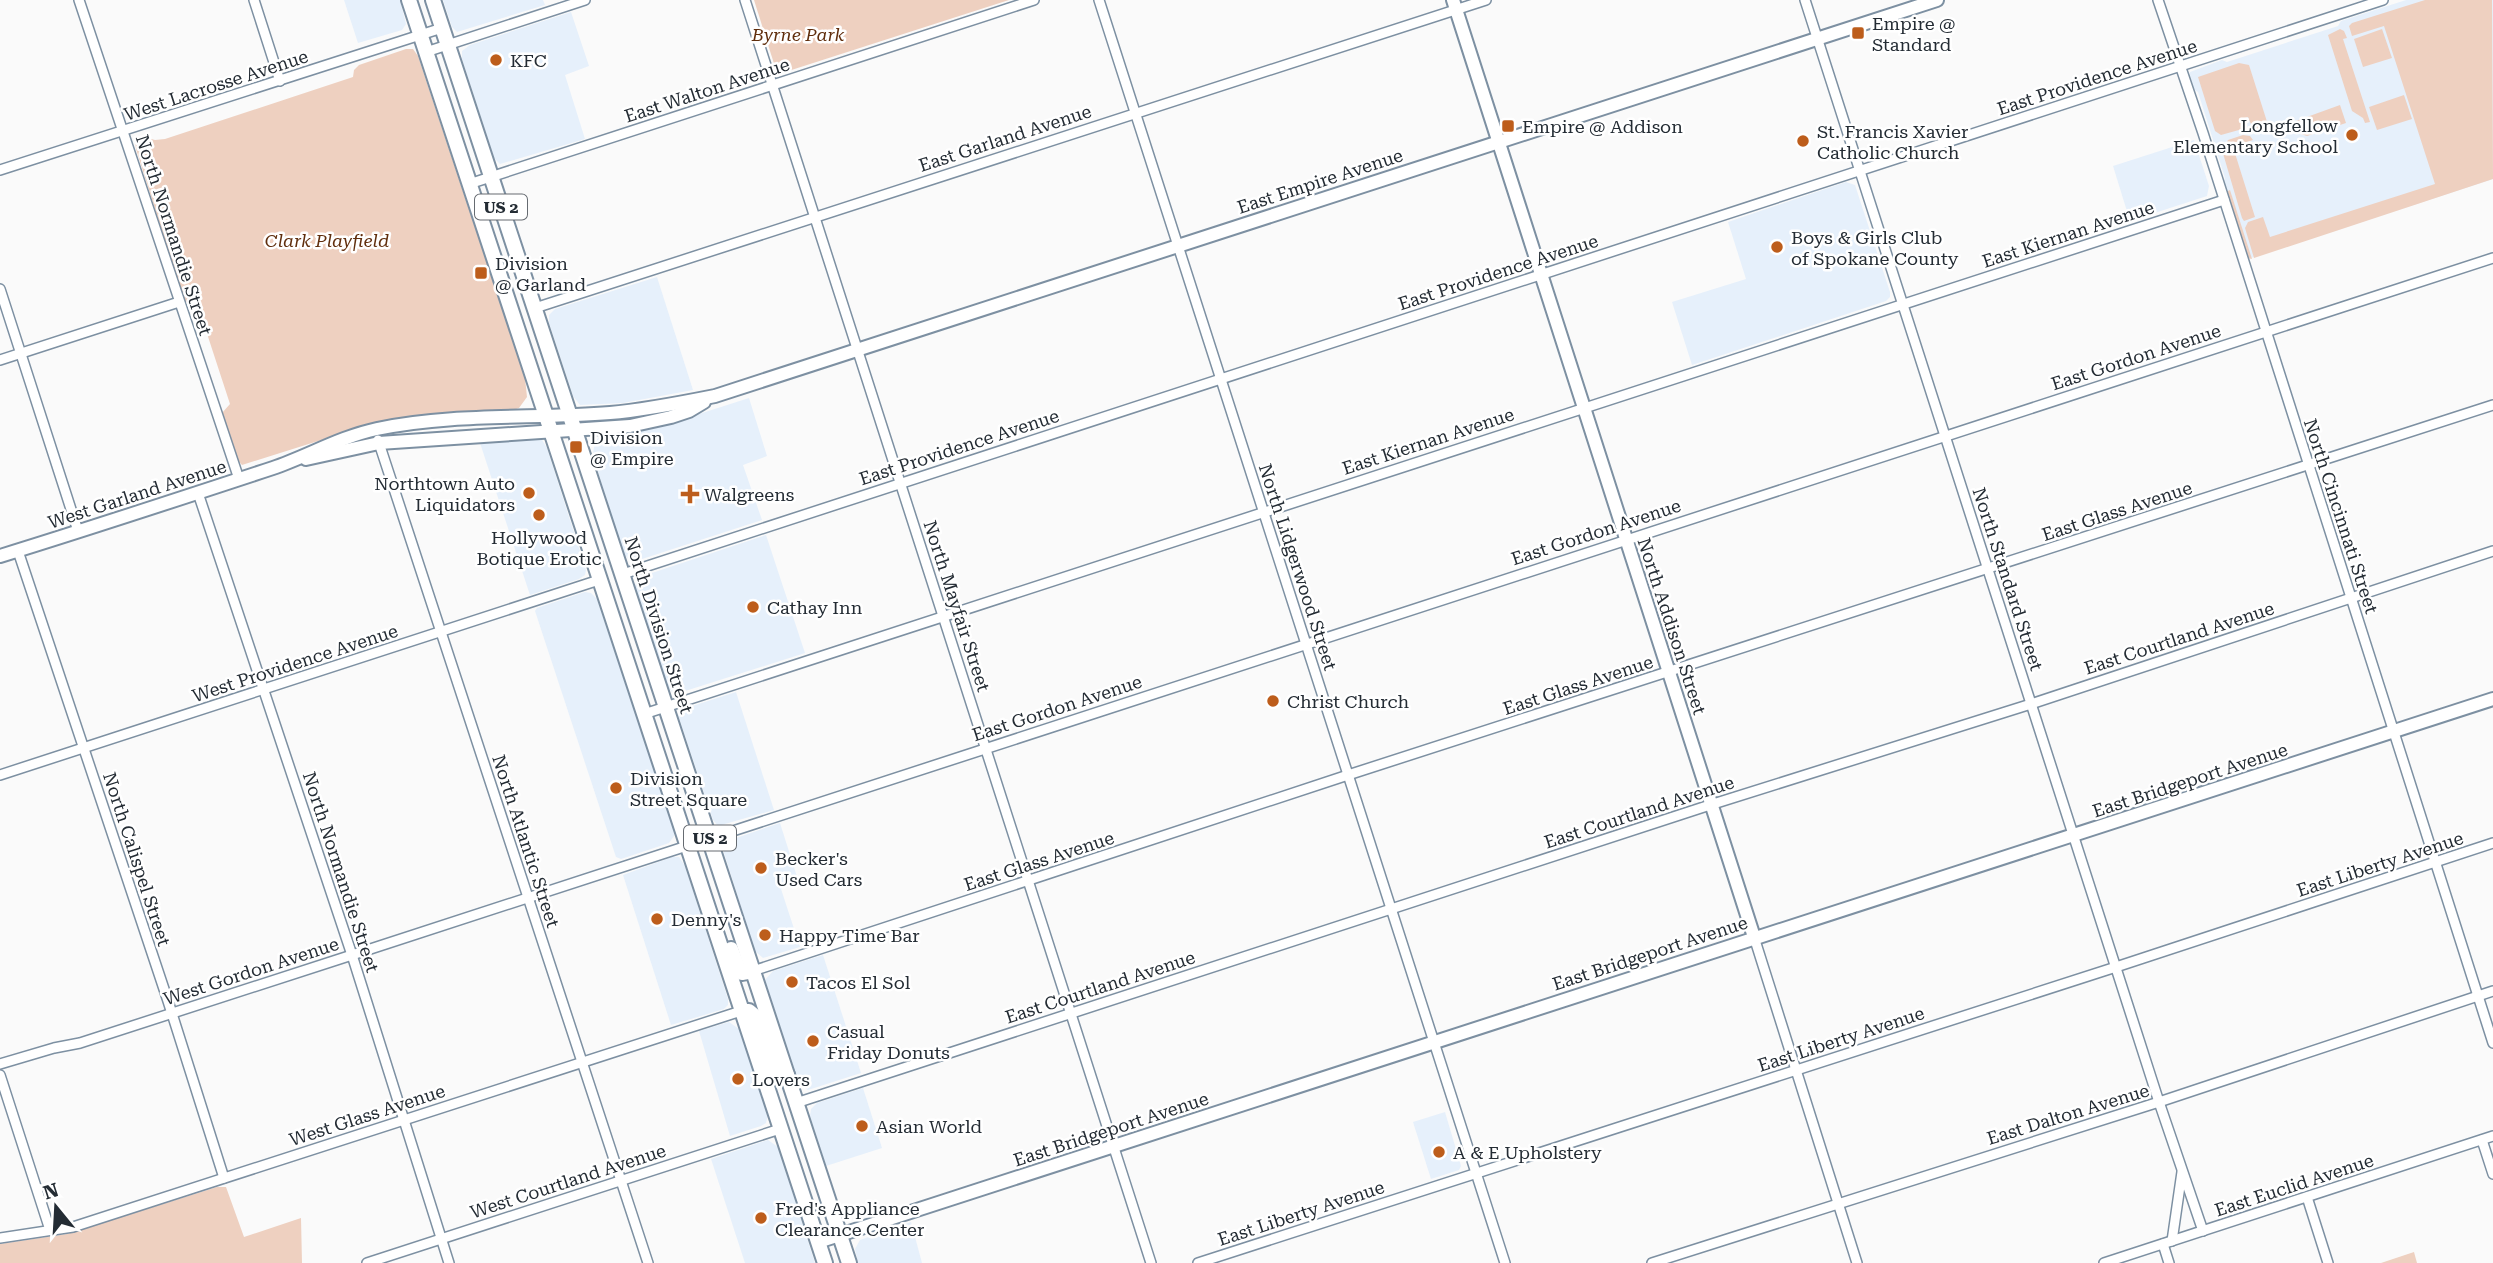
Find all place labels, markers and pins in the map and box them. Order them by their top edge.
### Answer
place label: Empire @ Standard [1872,13,1956,55]
marker: Empire @ Standard [1850,25,1866,41]
place label: KFC [510,50,547,71]
marker: KFC [488,52,504,68]
place label: Longfellow Elementary School [2173,115,2338,157]
place label: Empire @ Addison [1522,116,1683,137]
marker: Empire @ Addison [1500,118,1516,134]
place label: St. Francis Xavier Catholic Church [1817,121,1968,163]
marker: Longfellow Elementary School [2344,127,2360,143]
marker: St. Francis Xavier Catholic Church [1795,133,1811,149]
place label: Boys & Girls Club of Spokane County [1791,227,1959,269]
marker: Boys & Girls Club of Spokane County [1769,239,1785,255]
place label: Division @ Garland [495,253,586,295]
marker: Division @ Garland [473,265,489,281]
place label: Division @ Empire [590,427,674,469]
marker: Division @ Empire [568,439,584,455]
place label: Northtown Auto Liquidators [374,473,515,515]
place label: Walgreens [704,484,794,505]
marker: Northtown Auto Liquidators [521,485,537,501]
marker: Walgreens [682,486,698,502]
marker: Hollywood Botique Erotic [531,507,547,523]
place label: Hollywood Botique Erotic [476,527,602,569]
place label: Cathay Inn [767,597,863,618]
marker: Cathay Inn [745,599,761,615]
place label: Christ Church [1287,691,1409,712]
marker: Christ Church [1265,693,1281,709]
place label: Division Street Square [630,768,747,810]
marker: Division Street Square [608,780,624,796]
place label: Becker's Used Cars [775,848,862,890]
marker: Becker's Used Cars [753,860,769,876]
place label: Denny's [671,909,741,930]
marker: Denny's [649,911,665,927]
place label: Happy Time Bar [779,925,920,946]
marker: Happy Time Bar [757,927,773,943]
place label: Tacos El Sol [806,972,911,993]
marker: Tacos El Sol [784,974,800,990]
place label: Casual Friday Donuts [827,1021,950,1063]
marker: Casual Friday Donuts [805,1033,821,1049]
place label: Lovers [752,1069,810,1090]
marker: Lovers [730,1071,746,1087]
place label: Asian World [876,1116,982,1137]
marker: Asian World [854,1118,870,1134]
place label: A & E Upholstery [1453,1142,1602,1163]
marker: A & E Upholstery [1431,1144,1447,1160]
place label: Fred's Appliance Clearance Center [775,1198,924,1240]
marker: Fred's Appliance Clearance Center [753,1210,769,1226]

